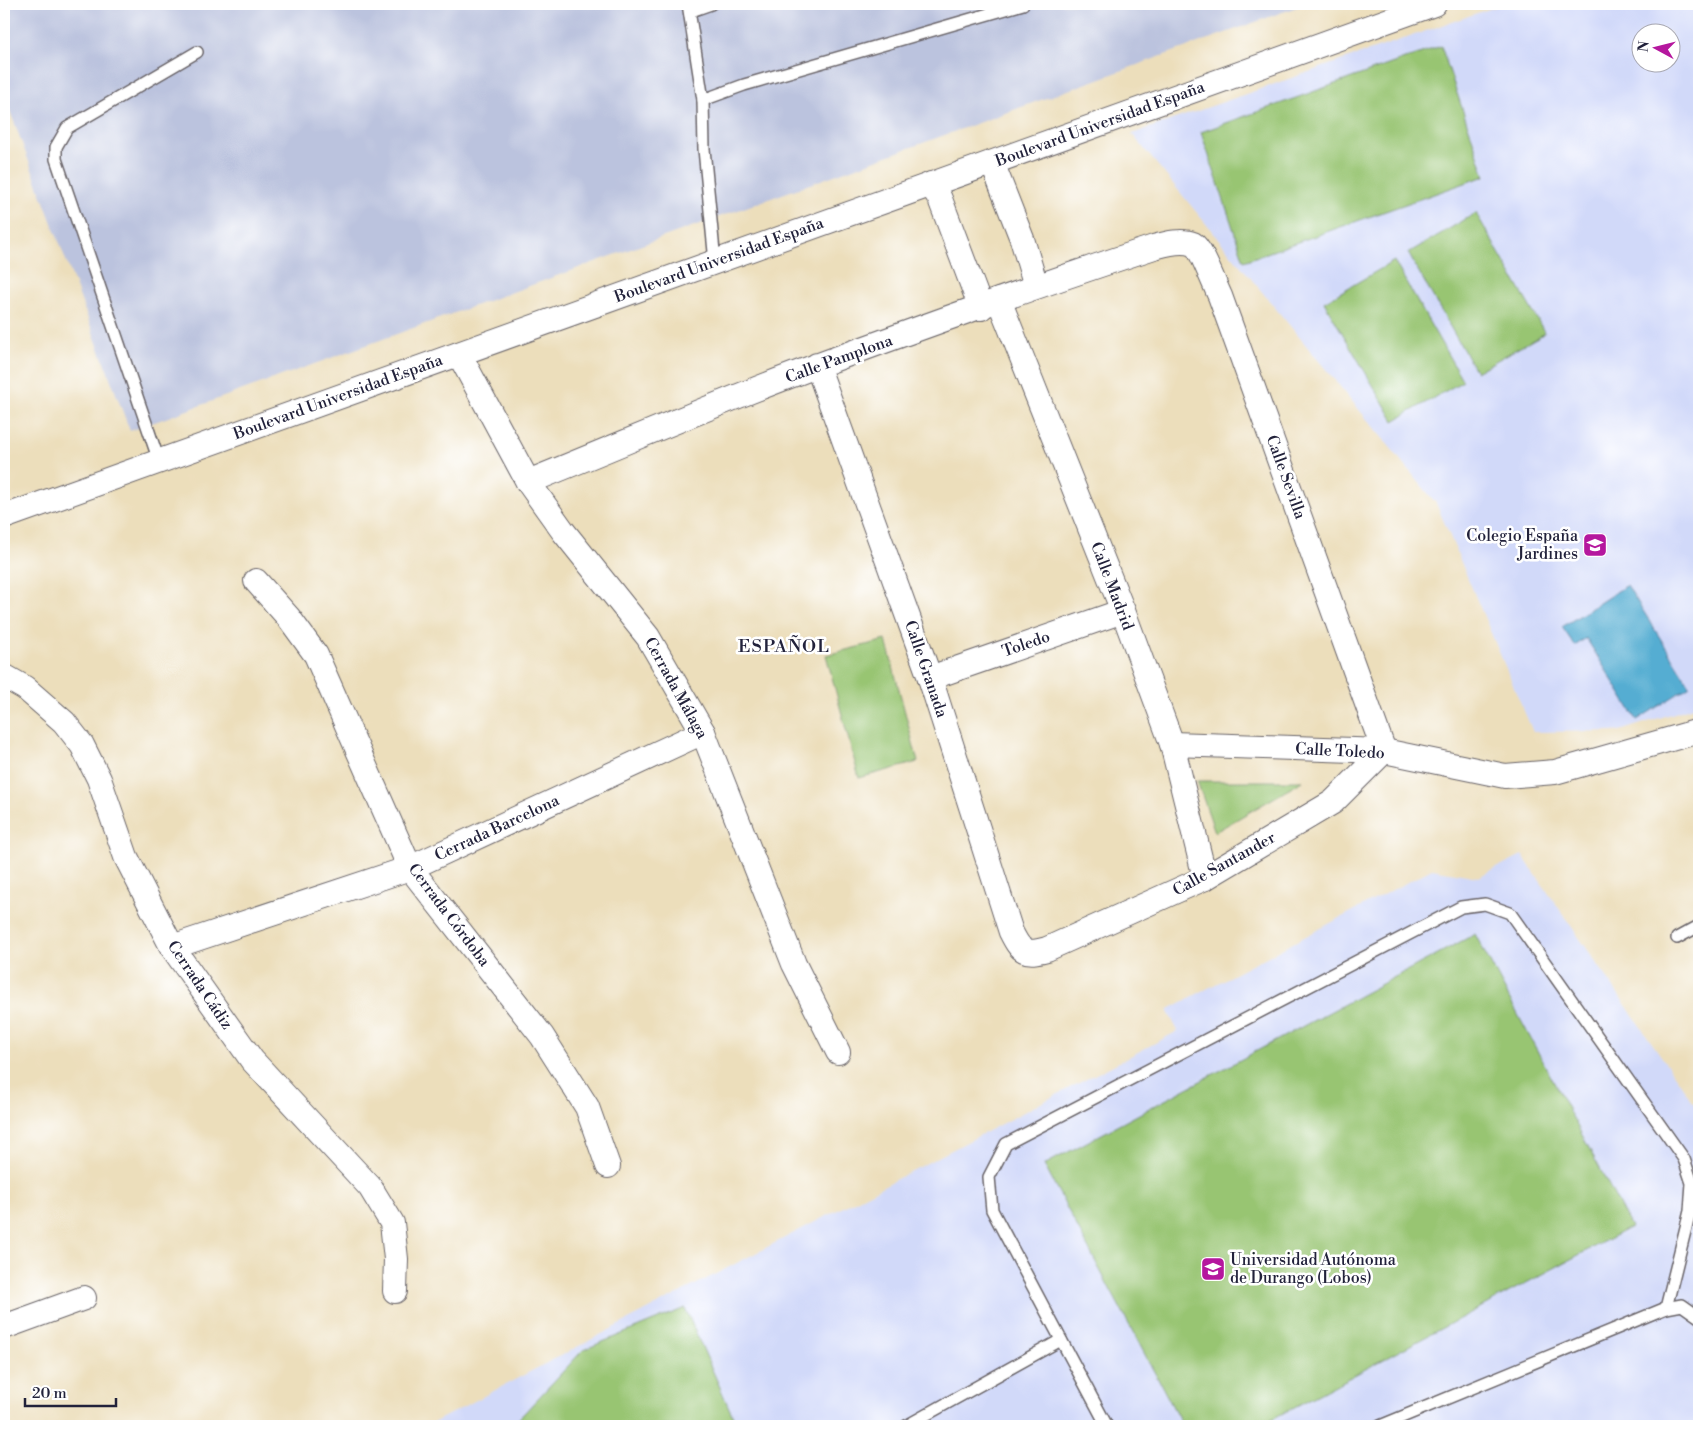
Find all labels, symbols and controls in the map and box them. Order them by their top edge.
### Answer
north arrow [1630,22,1680,72]
text: N [1634,40,1654,53]
street label: Boulevard Universidad España [992,76,1208,172]
street label: Boulevard Universidad España [611,212,827,308]
street label: Calle Pamplona [783,330,896,388]
street label: Boulevard Universidad España [230,349,446,445]
street label: Calle Sevilla [1262,432,1311,523]
place label: Colegio España Jardines [1466,526,1579,564]
school or university icon: Colegio España Jardines [1582,532,1608,558]
street label: Calle Madrid [1086,539,1138,633]
street label: Calle Granada [900,618,952,721]
street label: Toledo [999,626,1053,662]
street label: Cerrada Málaga [640,634,713,743]
district label: ESPAÑOL [738,634,830,658]
street label: Calle Toledo [1295,739,1385,763]
street label: Cerrada Barcelona [431,790,563,866]
street label: Calle Santander [1169,827,1279,900]
street label: Cerrada Córdoba [404,860,495,971]
street label: Cerrada Cádiz [163,937,237,1033]
place label: Universidad Autónoma de Durango (Lobos) [1230,1250,1397,1288]
school or university icon: Universidad Autónoma de Durango (Lobos) [1200,1256,1226,1282]
scale bar [25,1375,116,1407]
text: 20 m [32,1384,67,1403]

